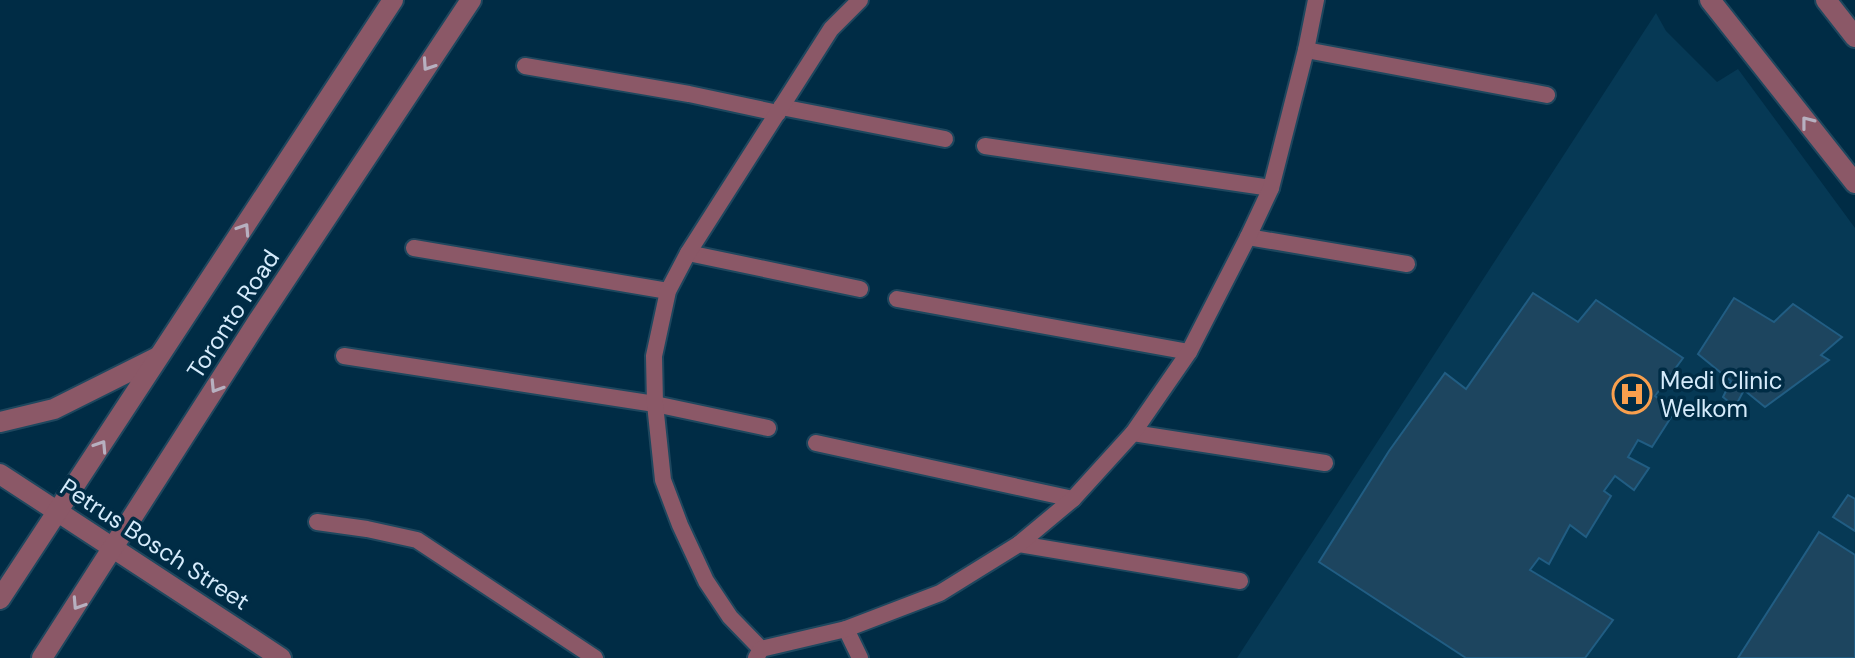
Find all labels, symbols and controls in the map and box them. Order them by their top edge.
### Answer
one-way arrow [423,56,438,71]
one-way arrow [1802,116,1816,131]
one-way arrow [235,223,250,238]
street label: Toronto Road [180,244,286,384]
place label: Medi Clinic Welkom [1660,365,1783,424]
hospital icon: Medi Clinic Welkom [1611,373,1653,415]
one-way arrow [211,378,226,392]
one-way arrow [92,441,107,455]
street label: Petrus Bosch Street [54,471,256,617]
one-way arrow [72,595,87,609]

